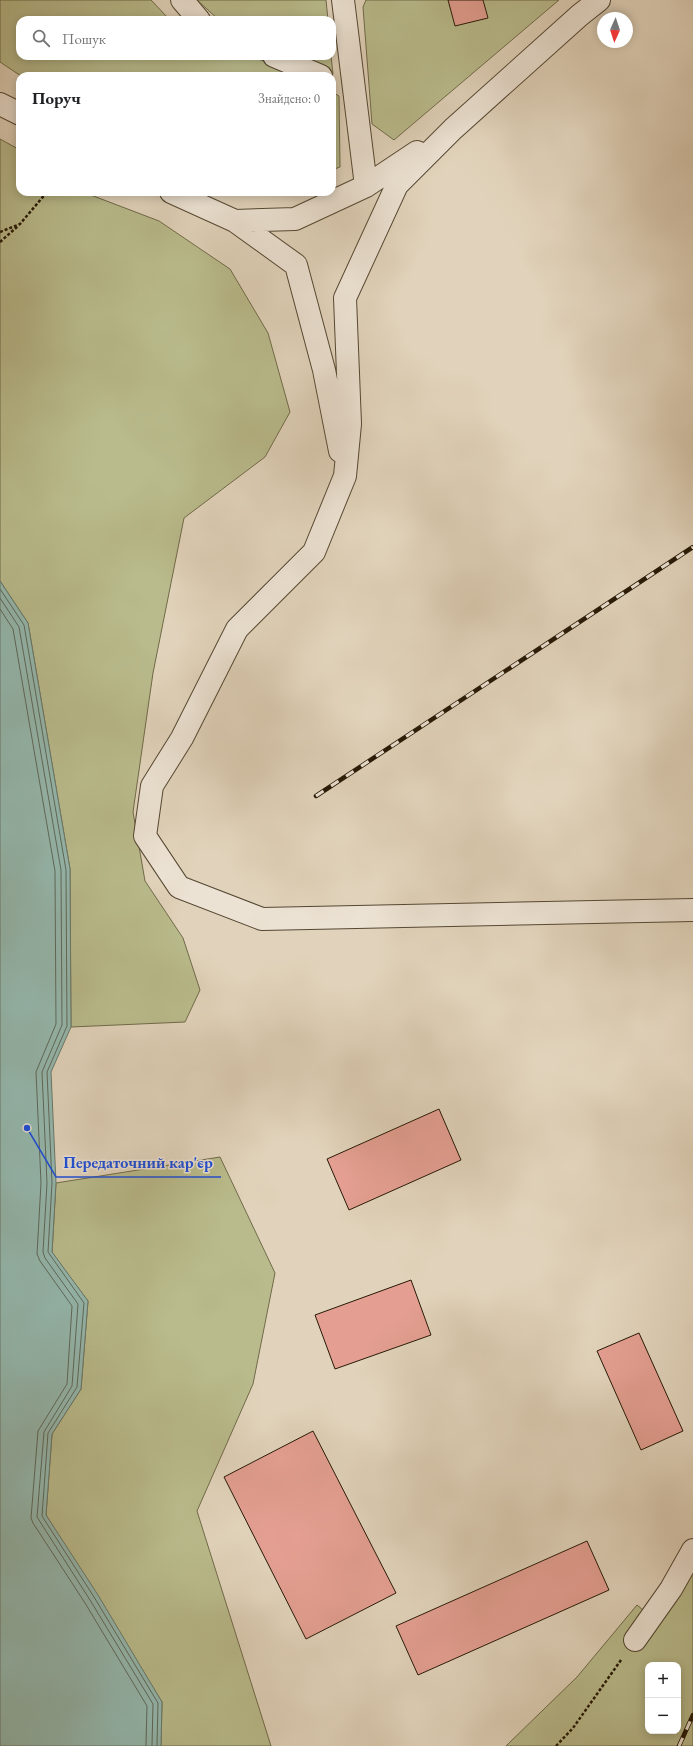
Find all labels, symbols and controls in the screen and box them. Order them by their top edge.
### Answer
north arrow [597,12,633,48]
search box [16,16,336,60]
icon: search [30,27,52,49]
text: Пошук [62,29,106,48]
text: Поруч [32,87,81,109]
text: Знайдено: 0 [258,90,320,107]
callout: Передаточний кар'єр [56,1149,221,1177]
text: Передаточний кар'єр [63,1152,213,1173]
map controls [645,1662,681,1734]
button: + [645,1662,681,1698]
button: − [645,1698,681,1734]

